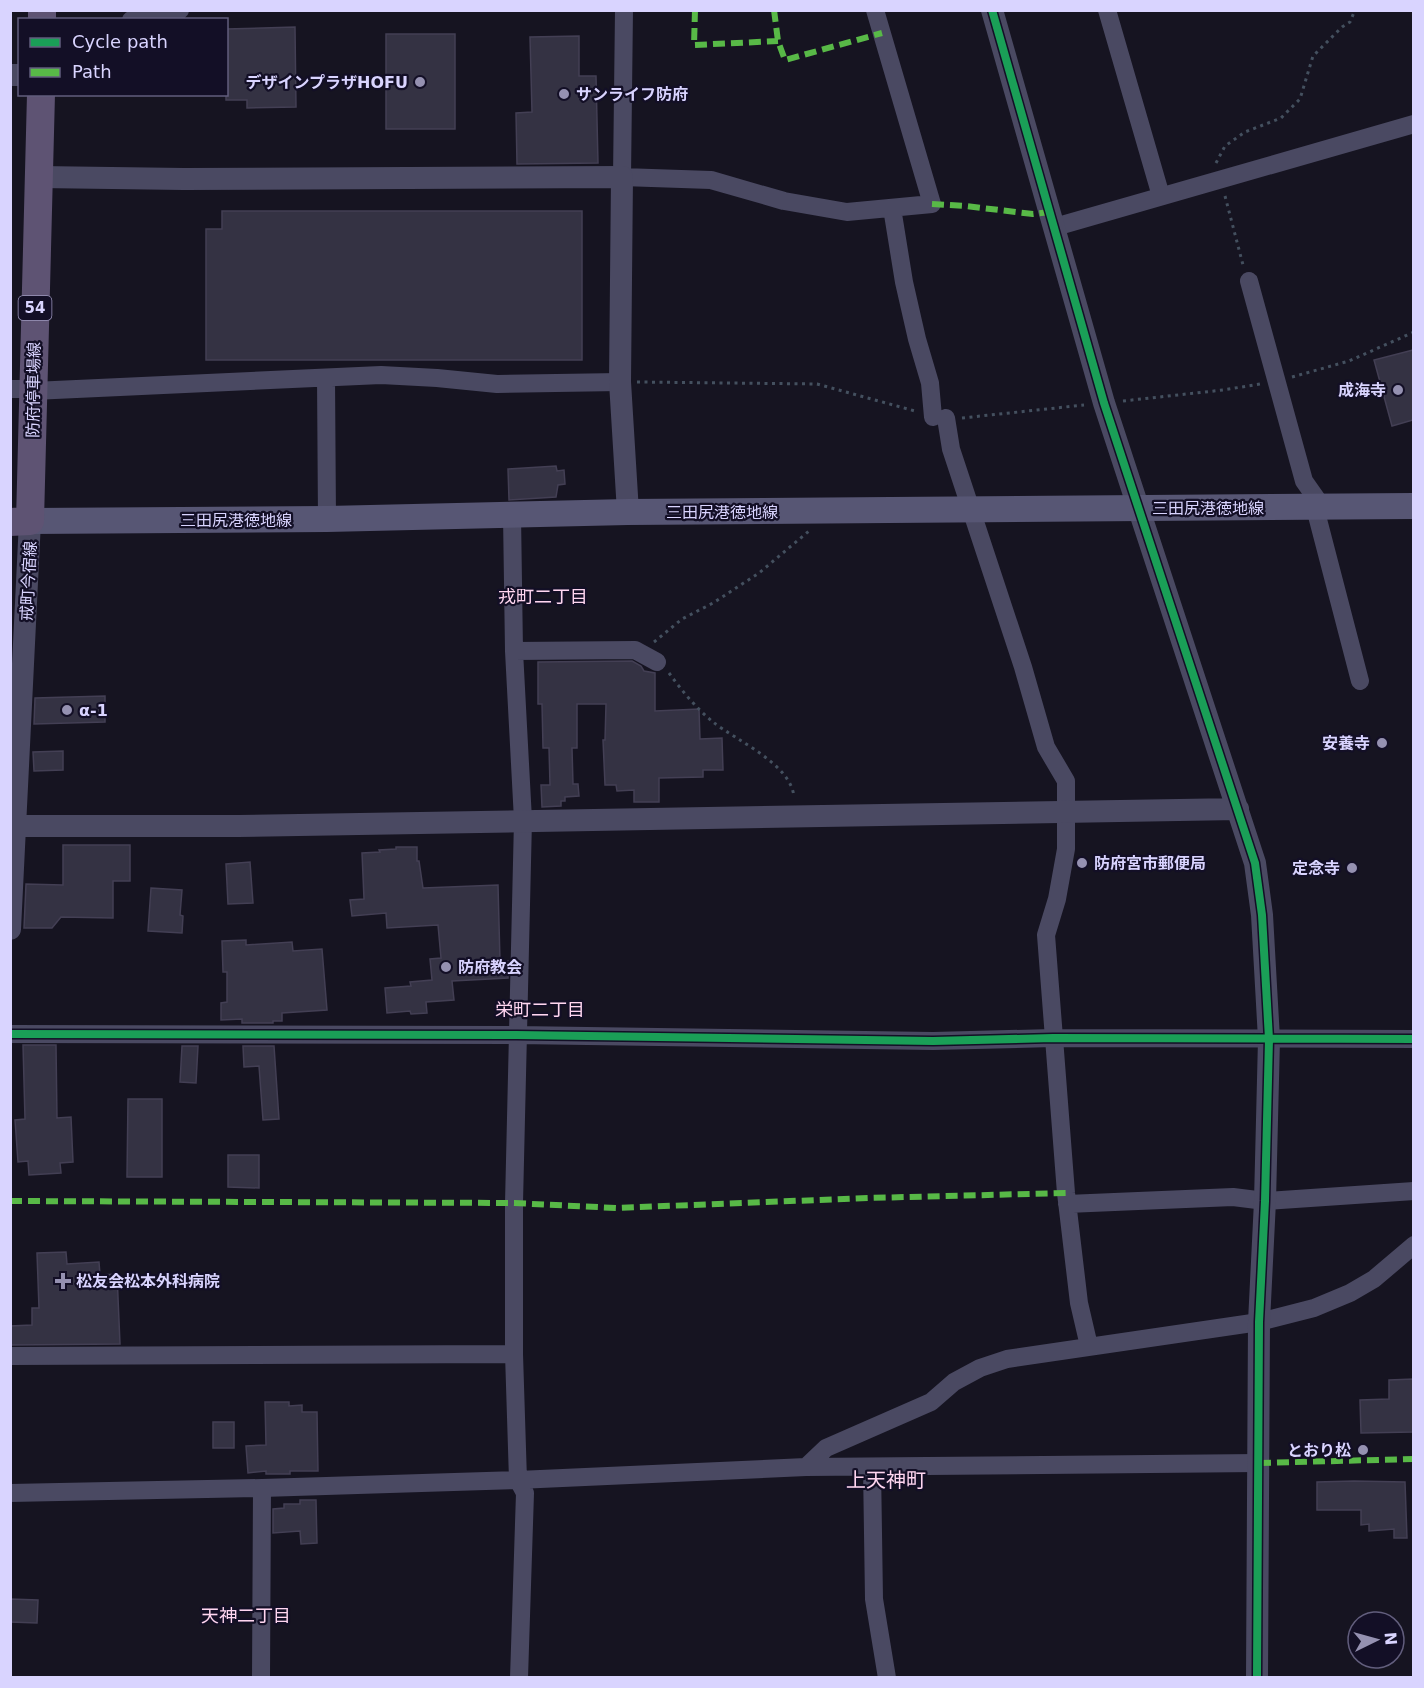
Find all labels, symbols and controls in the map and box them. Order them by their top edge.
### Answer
legend [18,18,228,96]
text: Cycle path [72,31,168,52]
text: Path [72,61,112,82]
place label: デザインプラザHOFU [246,73,408,92]
marker: デザインプラザHOFU [413,75,427,89]
place label: サンライフ防府 [576,85,688,104]
marker: サンライフ防府 [557,87,571,101]
road number: 54 [18,296,51,320]
street label: 防府停車場線 [23,342,44,438]
place label: 成海寺 [1338,381,1386,400]
marker: 成海寺 [1391,383,1405,397]
street label: 三田尻港徳地線 [1152,499,1264,518]
street label: 三田尻港徳地線 [666,503,778,522]
street label: 三田尻港徳地線 [180,511,292,530]
street label: 戒町今宿線 [17,541,40,621]
district label: 戎町二丁目 [498,586,588,607]
place label: α-1 [79,701,108,720]
marker: α-1 [60,703,74,717]
place label: 安養寺 [1322,734,1370,753]
marker: 安養寺 [1375,736,1389,750]
place label: 防府宮市郵便局 [1094,854,1206,873]
marker: 防府宮市郵便局 [1075,856,1089,870]
place label: 定念寺 [1292,859,1340,878]
marker: 定念寺 [1345,861,1359,875]
place label: 防府教会 [458,958,522,977]
marker: 防府教会 [439,960,453,974]
district label: 栄町二丁目 [495,999,585,1020]
marker: 松友会松本外科病院 [54,1272,72,1290]
place label: 松友会松本外科病院 [76,1272,220,1291]
place label: とおり松 [1287,1441,1351,1460]
marker: とおり松 [1356,1443,1370,1457]
district label: 上天神町 [846,1468,926,1492]
district label: 天神二丁目 [201,1605,291,1626]
north arrow [1346,1610,1406,1670]
text: N [1380,1631,1400,1646]

